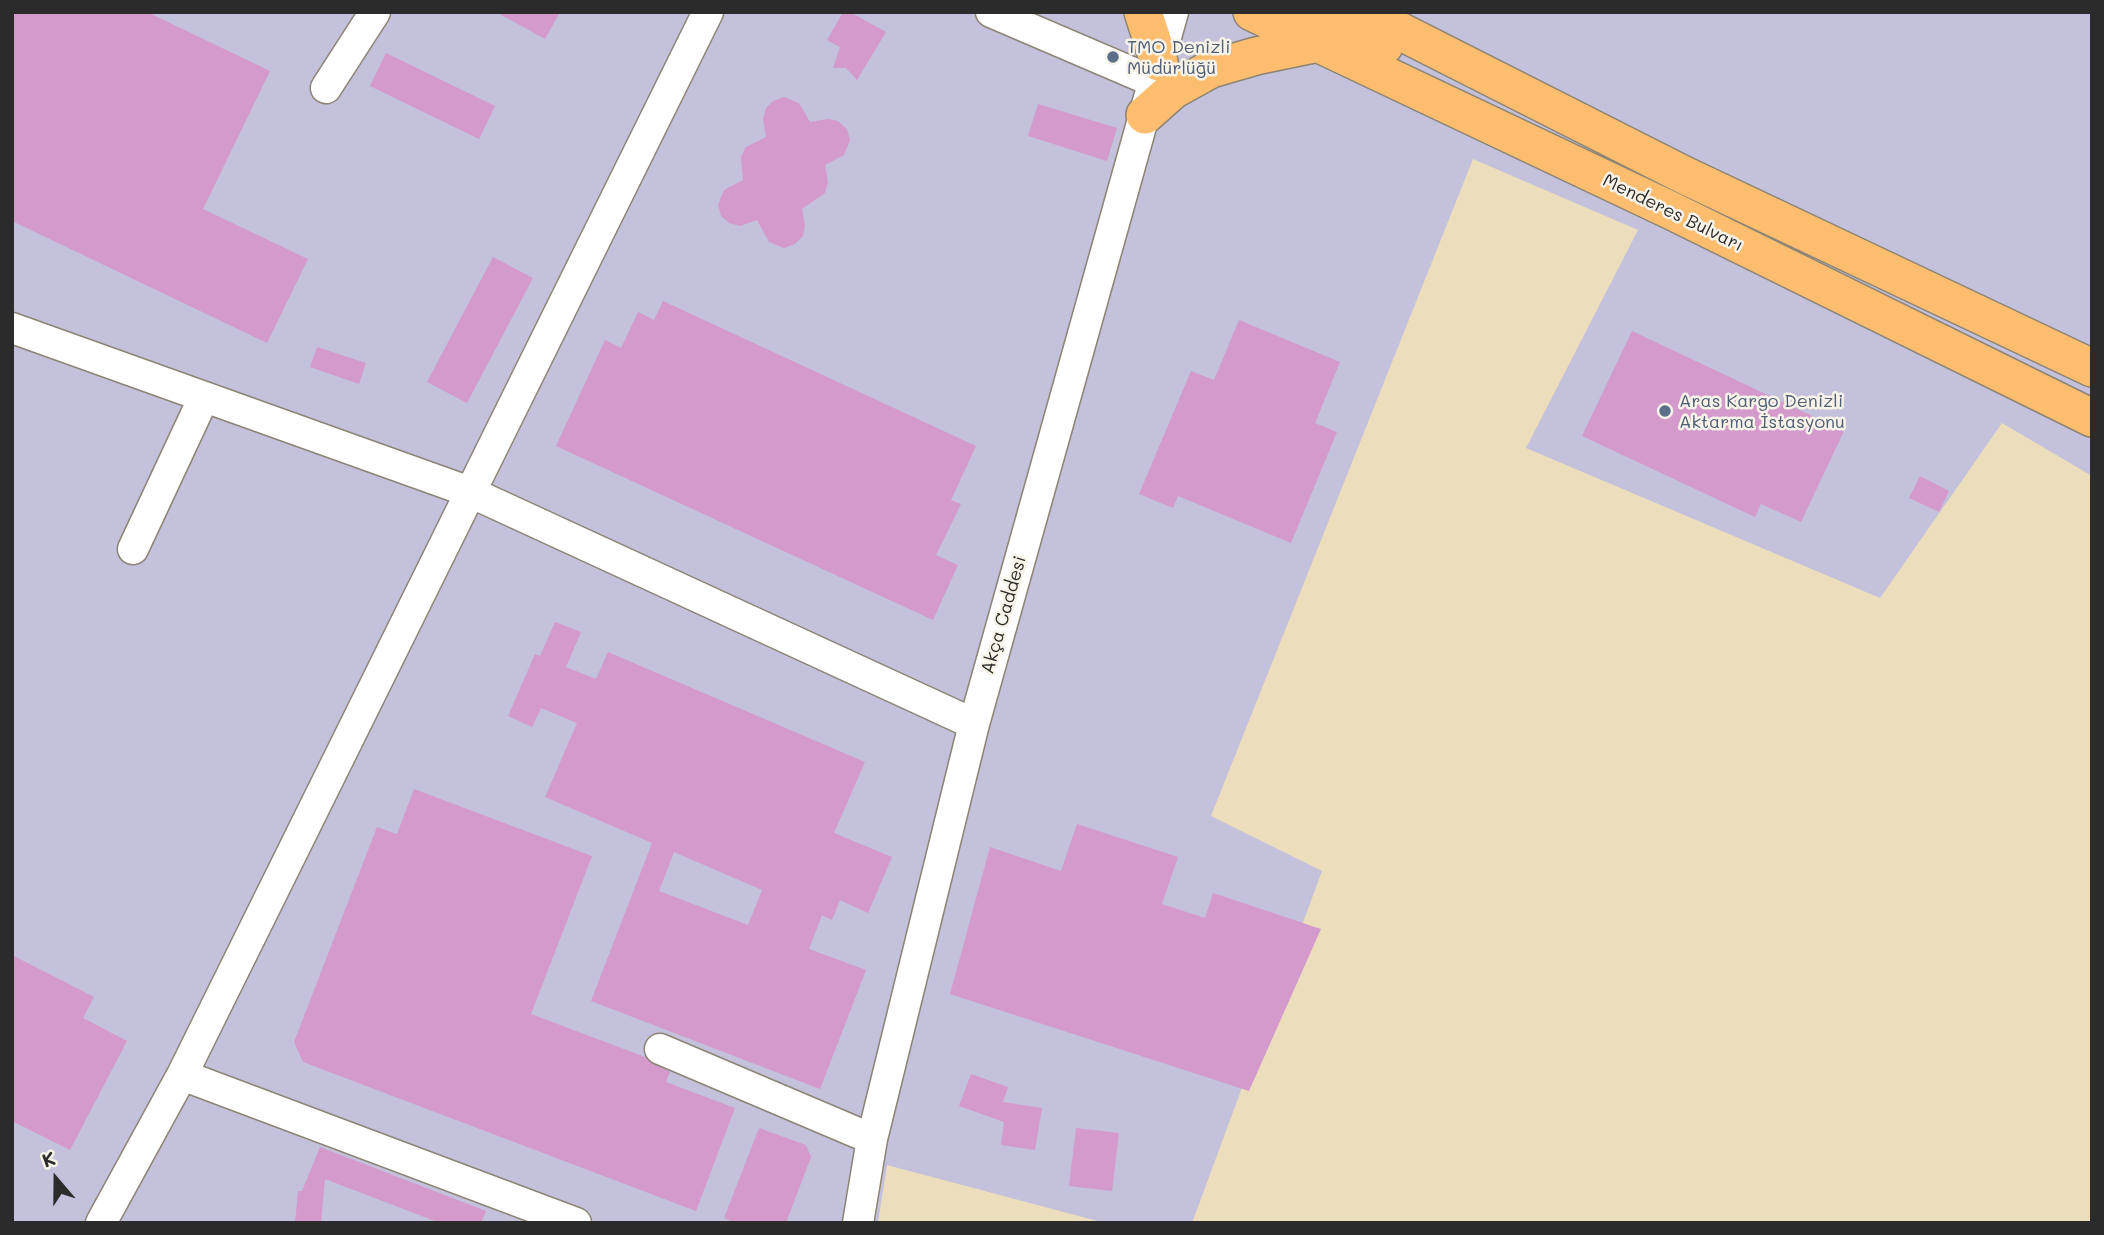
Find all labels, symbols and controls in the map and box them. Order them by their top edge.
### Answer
place label: TMO Denizli Müdürlüğü [1127,36,1230,78]
marker: TMO Denizli Müdürlüğü [1105,49,1121,65]
street label: Menderes Bulvarı [1599,170,1747,256]
place label: Aras Kargo Denizli Aktarma İstasyonu [1679,390,1845,432]
marker: Aras Kargo Denizli Aktarma İstasyonu [1657,403,1673,419]
street label: Akça Caddesi [977,553,1031,677]
north arrow [21,1144,91,1214]
text: K [38,1145,59,1173]

